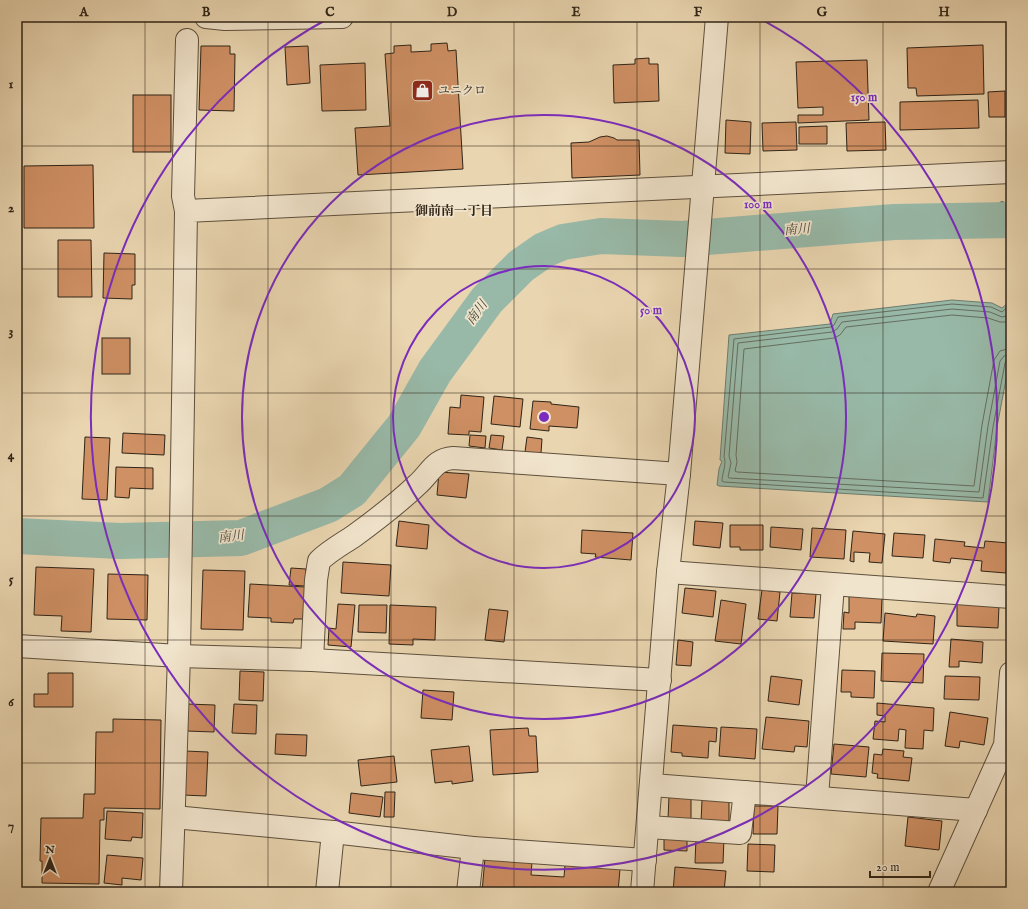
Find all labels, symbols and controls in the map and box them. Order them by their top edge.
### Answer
text: A [79,4,90,21]
text: B [202,4,211,21]
text: C [325,4,335,21]
text: D [447,4,458,21]
text: E [571,4,581,21]
text: F [694,4,703,21]
text: G [817,4,828,21]
text: H [938,4,950,21]
text: 1 [9,76,14,93]
shop icon: ユニクロ [410,77,436,103]
place label: ユニクロ [438,83,486,98]
text: 150 m [851,90,878,105]
text: 100 m [744,197,773,212]
text: 2 [8,200,14,217]
district label: 御前南一丁目 [415,203,493,220]
water label: 南川 [783,220,813,240]
water label: 南川 [462,296,493,329]
text: 50 m [640,303,663,318]
text: 3 [9,323,14,340]
centre of rings [537,410,551,424]
text: 4 [8,447,15,464]
water label: 南川 [217,527,247,547]
text: 5 [9,571,14,588]
text: 6 [8,694,14,711]
text: 7 [8,818,14,835]
north arrow [30,839,70,879]
text: N [44,843,55,857]
scale bar [870,853,930,879]
text: 20 m [876,860,899,875]

